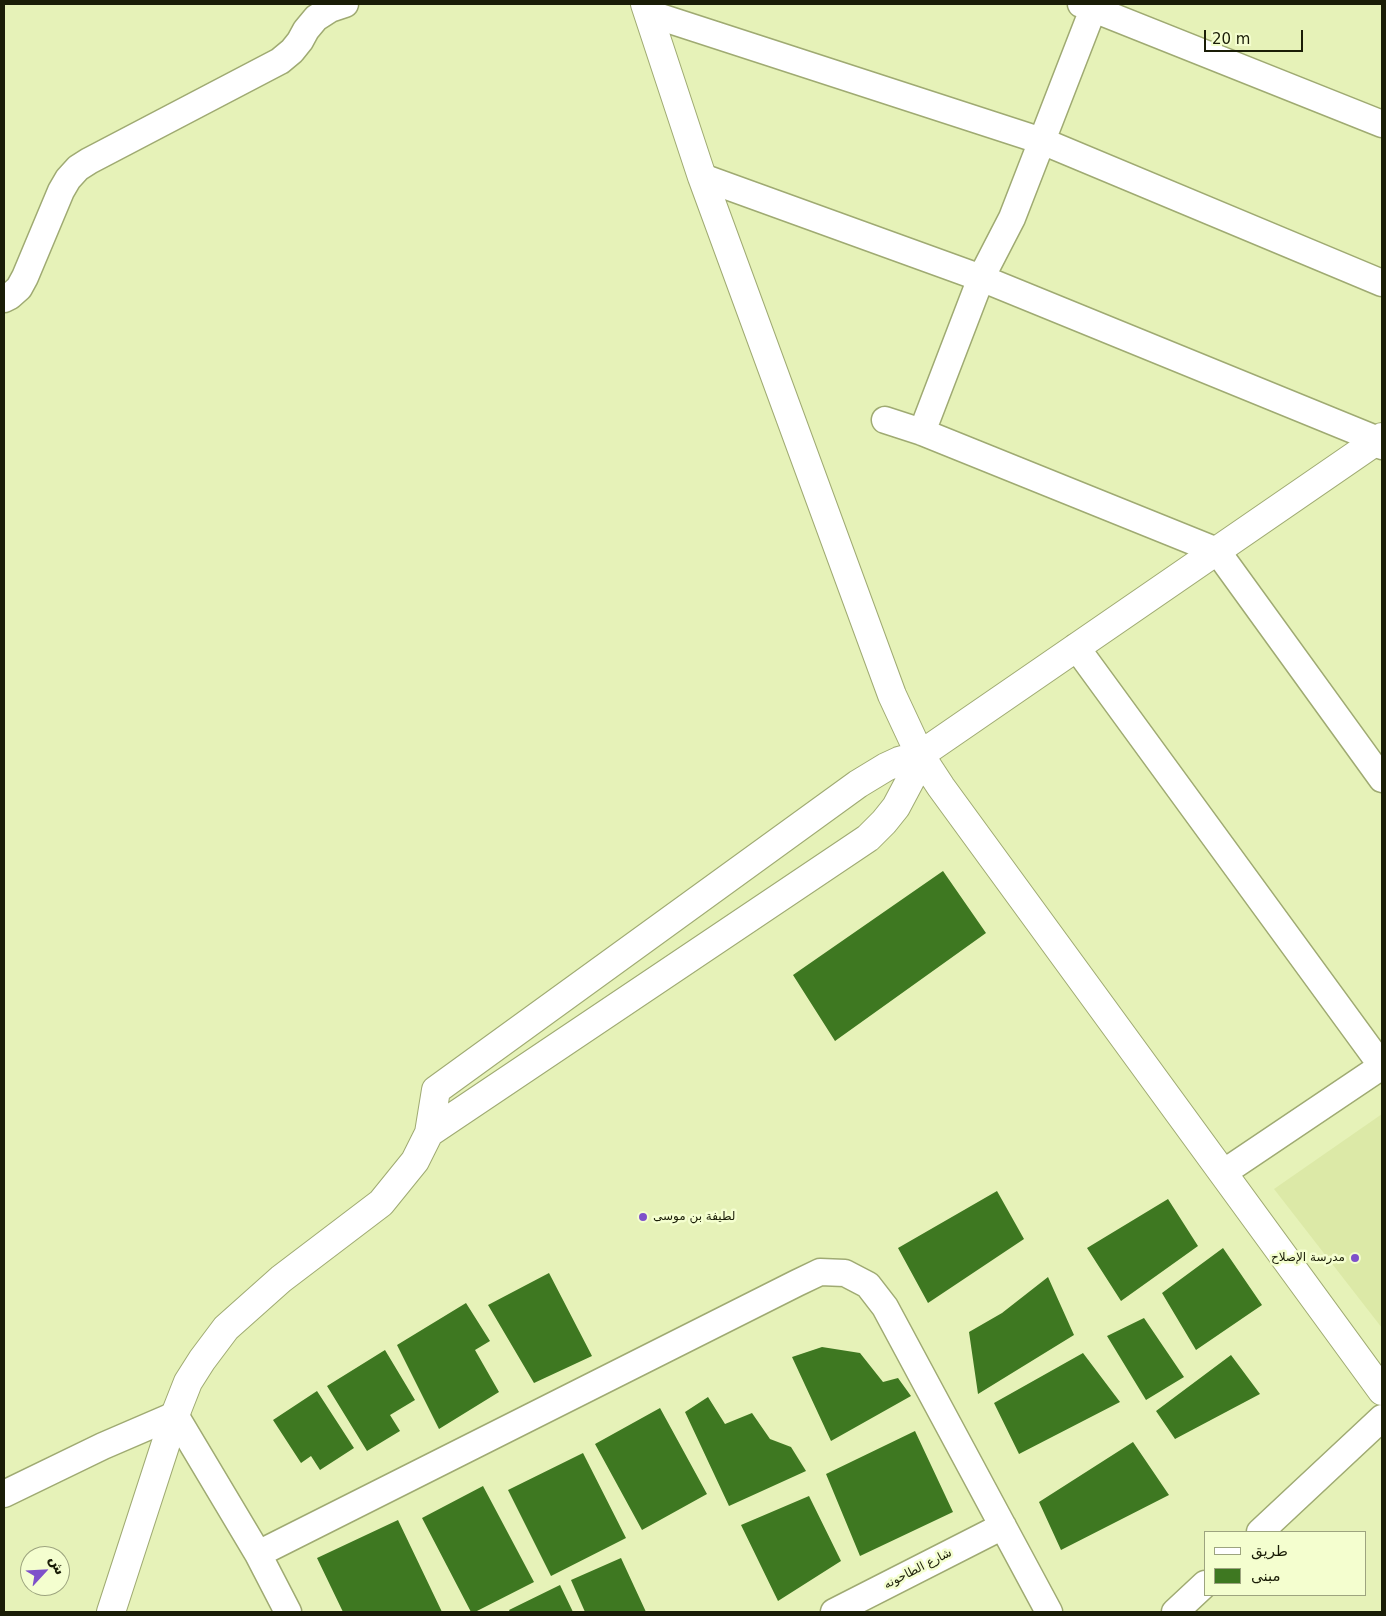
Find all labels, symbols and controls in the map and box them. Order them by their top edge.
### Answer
scale bar [1206,20,1305,52]
text: 20 m [1212,30,1250,48]
place label: لطيفة بن موسى [653,1210,735,1224]
marker: لطيفة بن موسى [637,1211,649,1223]
place label: مدرسة الإصلاح [1271,1251,1345,1265]
marker: مدرسة الإصلاح [1349,1252,1361,1264]
legend [1204,1531,1366,1596]
text: طريق [1251,1542,1288,1560]
north arrow [20,1546,70,1596]
street label: شارع الطاحونه [882,1546,954,1592]
text: ش [46,1553,69,1577]
text: مبنى [1251,1567,1281,1585]

